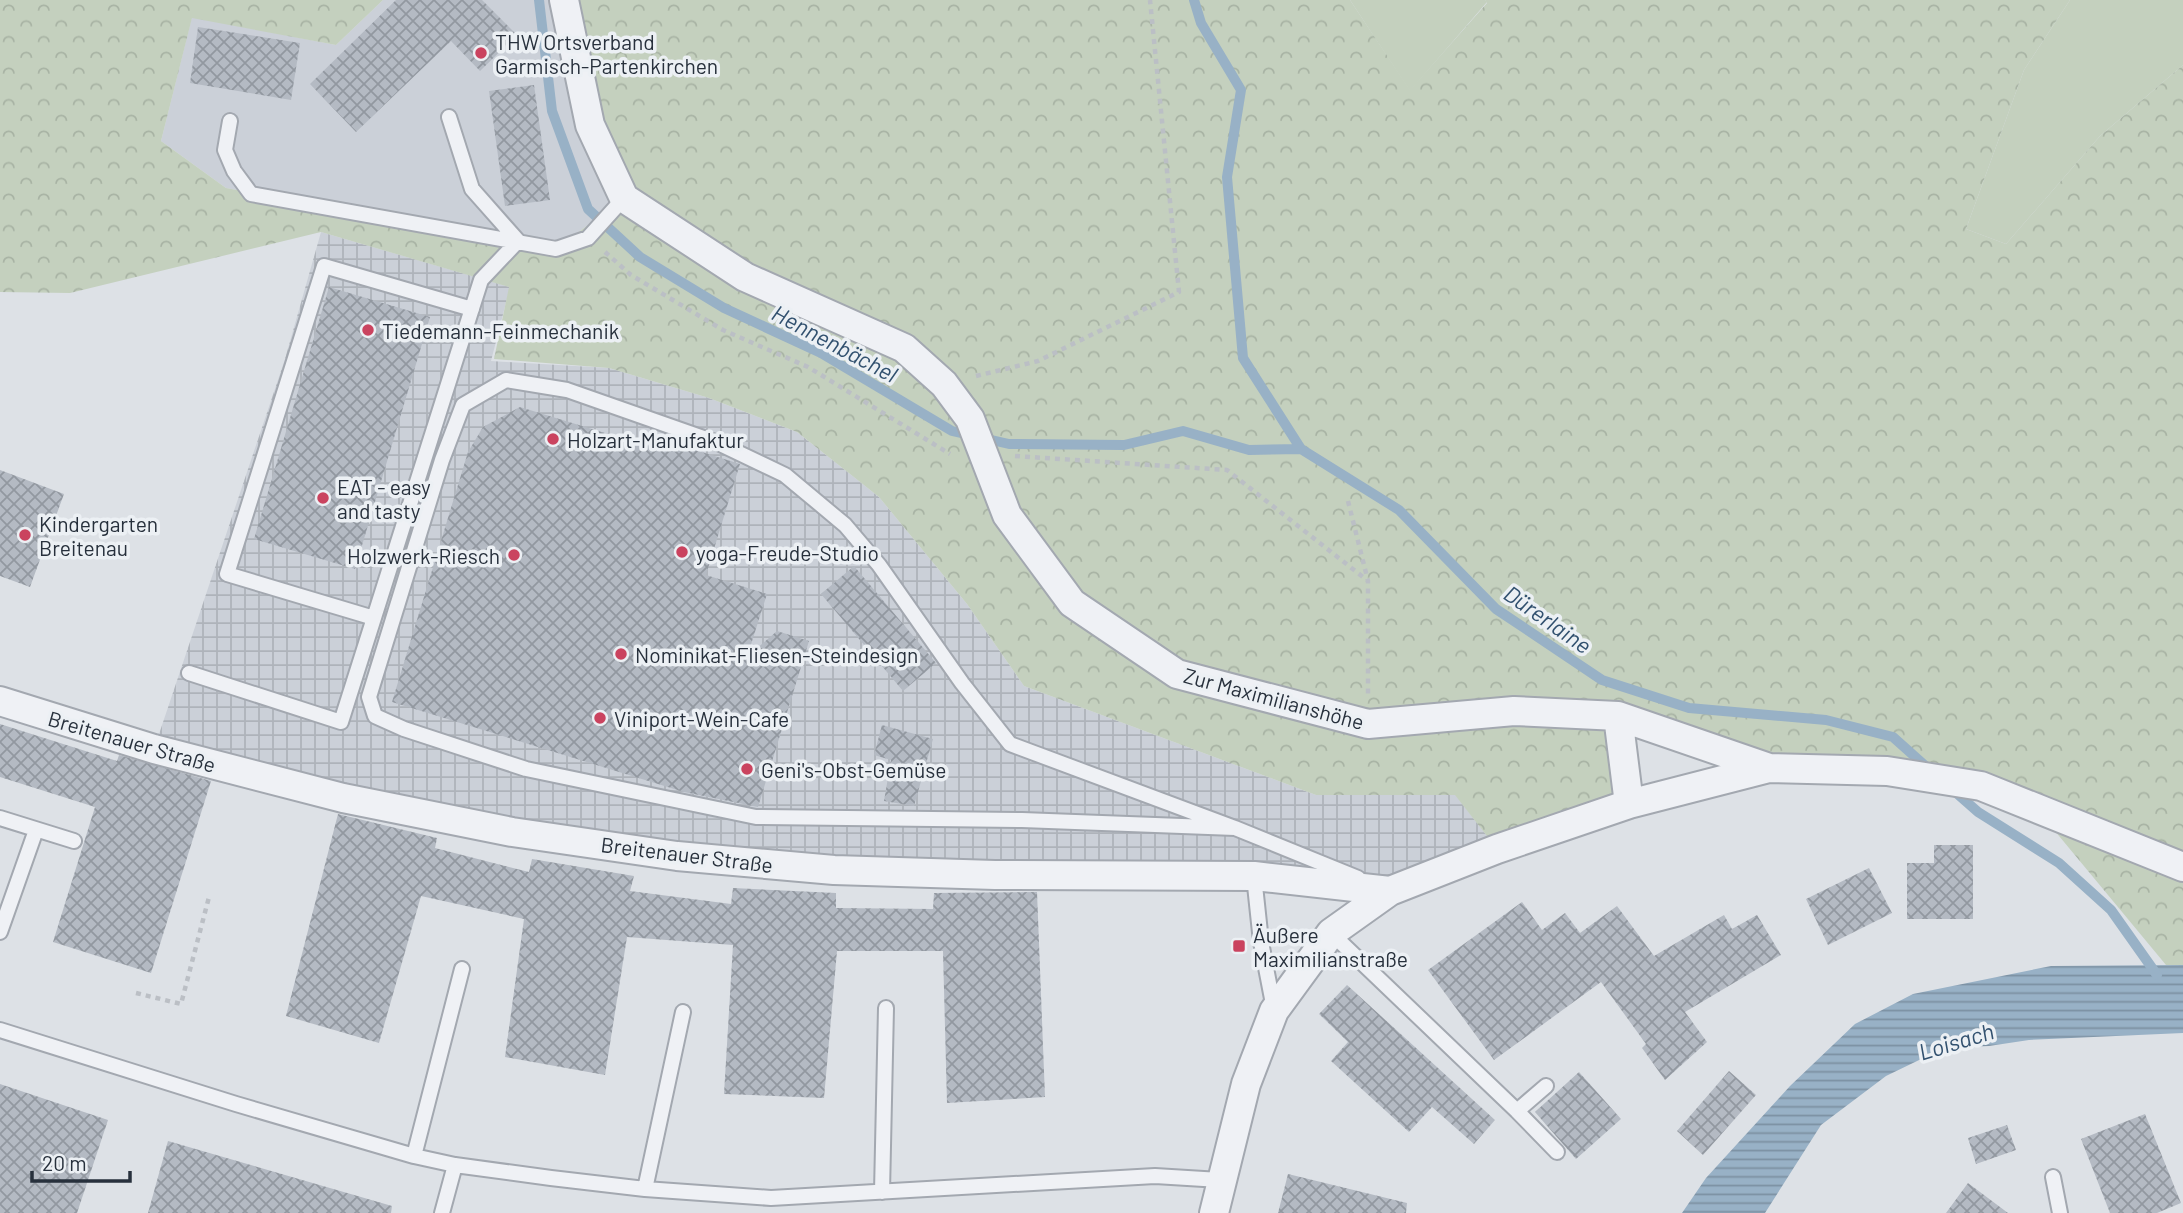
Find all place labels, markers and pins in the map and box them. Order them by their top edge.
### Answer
place label: THW Ortsverband Garmisch-Partenkirchen [495,29,718,78]
marker: THW Ortsverband Garmisch-Partenkirchen [473,45,489,61]
place label: Tiedemann-Feinmechanik [382,318,619,343]
marker: Tiedemann-Feinmechanik [360,322,376,338]
place label: Holzart-Manufaktur [567,427,744,452]
marker: Holzart-Manufaktur [545,431,561,447]
place label: EAT - easy and tasty [337,474,431,523]
marker: EAT - easy and tasty [315,490,331,506]
place label: Kindergarten Breitenau [39,511,158,560]
marker: Kindergarten Breitenau [17,527,33,543]
place label: yoga-Freude-Studio [696,540,879,565]
place label: Holzwerk-Riesch [347,543,500,568]
marker: yoga-Freude-Studio [674,544,690,560]
marker: Holzwerk-Riesch [506,547,522,563]
place label: Nominikat-Fliesen-Steindesign [635,642,918,667]
marker: Nominikat-Fliesen-Steindesign [613,646,629,662]
place label: Viniport-Wein-Cafe [614,706,789,731]
marker: Viniport-Wein-Cafe [592,710,608,726]
place label: Geni's-Obst-Gemüse [761,757,947,782]
marker: Geni's-Obst-Gemüse [739,761,755,777]
place label: Äußere Maximilianstraße [1253,922,1408,971]
marker: Äußere Maximilianstraße [1231,938,1247,954]

